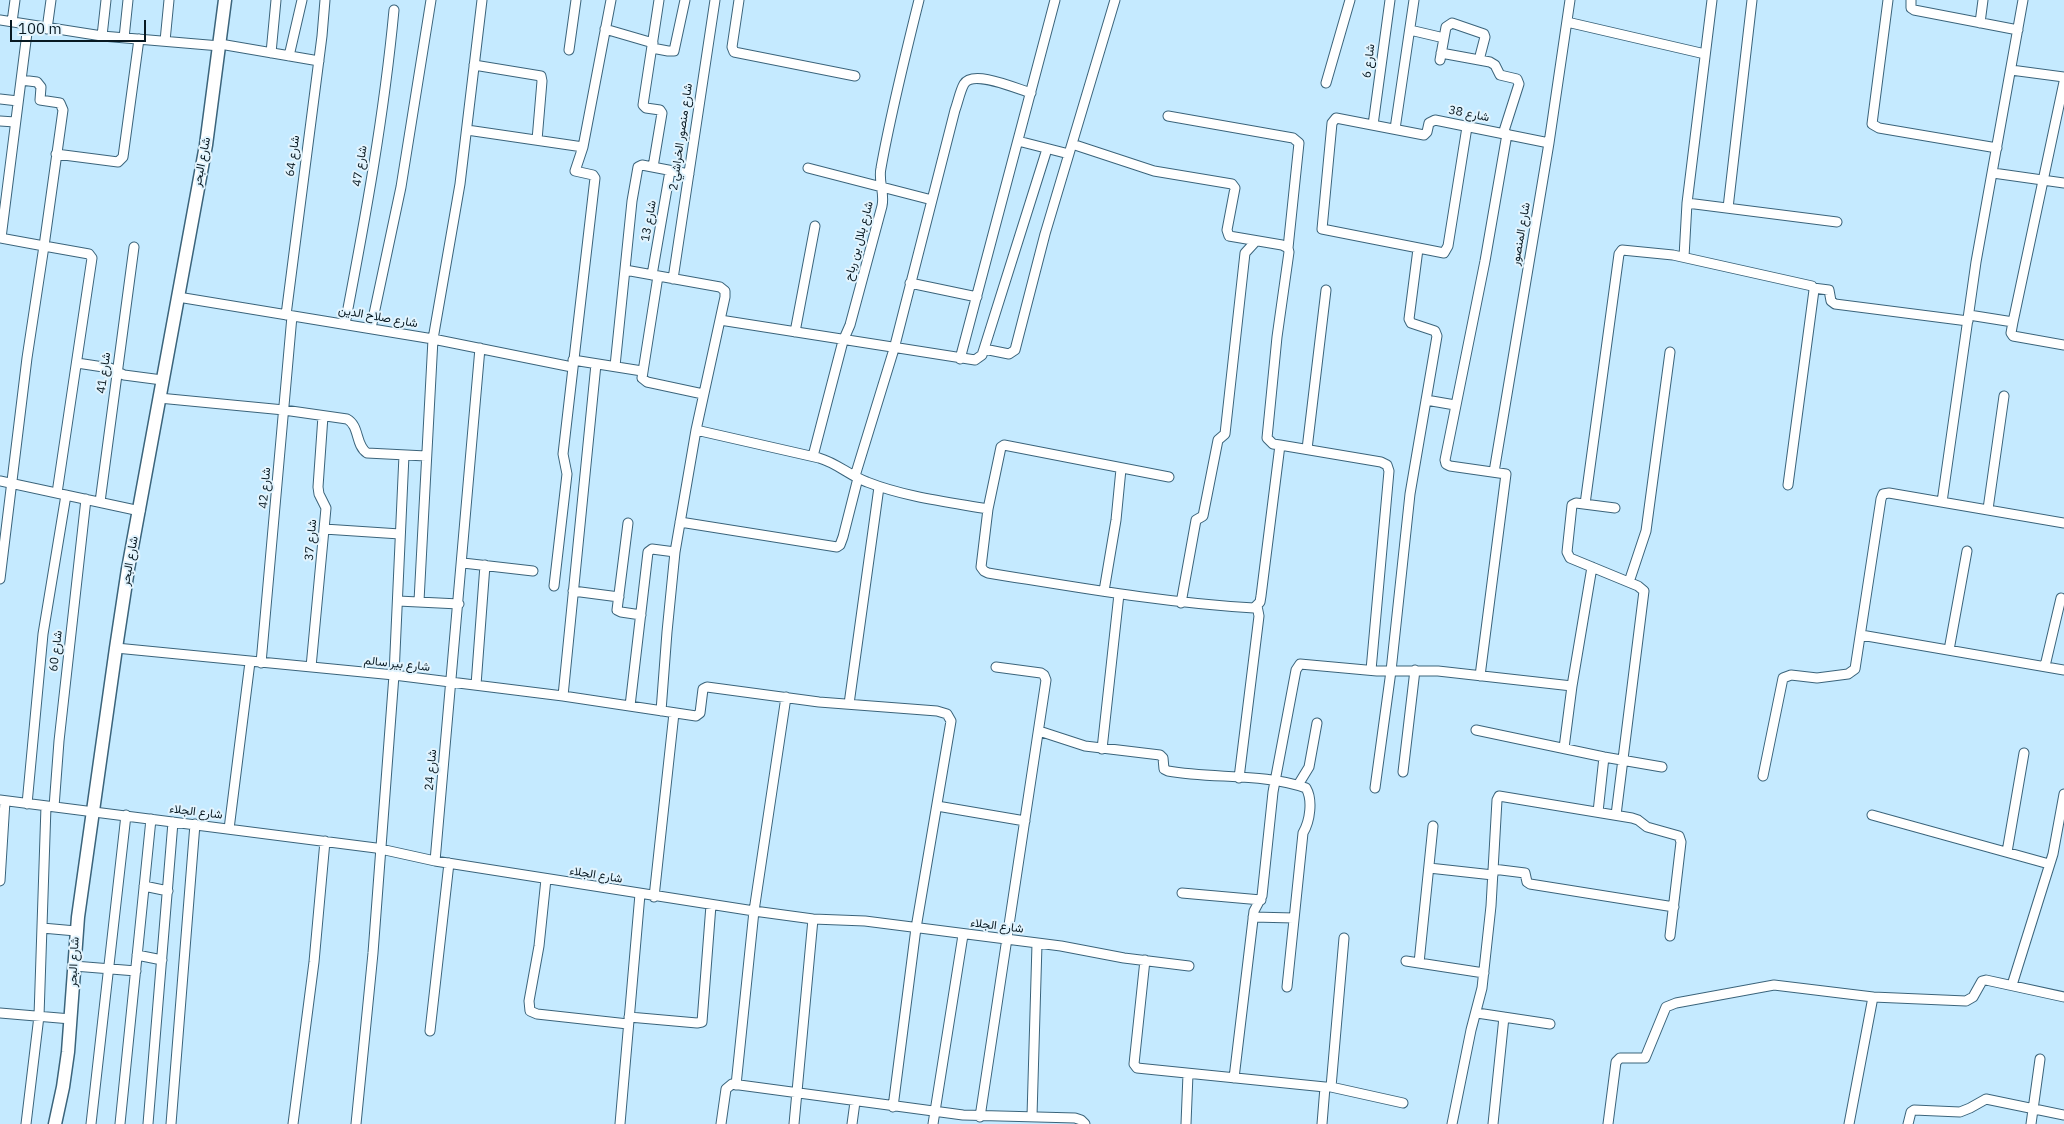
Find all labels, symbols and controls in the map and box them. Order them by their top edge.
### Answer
scale bar [12,10,149,42]
text: 100 m [18,19,62,38]
street label: شارع 6 [1360,43,1378,79]
street label: شارع منصور الخراشي 2 [666,82,696,192]
street label: شارع 38 [1447,103,1491,125]
street label: شارع 64 [283,135,303,177]
street label: شارع البحر [190,136,214,188]
street label: شارع 47 [350,144,370,188]
street label: شارع 13 [638,199,660,243]
street label: شارع بلال بن رباح [841,200,877,282]
street label: شارع المنصور [1508,201,1534,267]
street label: شارع صلاح الدين [337,303,419,331]
street label: شارع 41 [94,352,114,394]
street label: شارع 42 [256,467,274,509]
street label: شارع 37 [302,519,320,561]
street label: شارع البحر [119,535,141,587]
street label: شارع 60 [46,630,66,672]
street label: شارع بير سالم [363,653,431,675]
street label: شارع 24 [422,749,440,791]
street label: شارع الجلاء [169,802,223,822]
street label: شارع الجلاء [568,864,624,886]
street label: شارع الجلاء [970,916,1024,936]
street label: شارع البحر [65,937,83,987]

